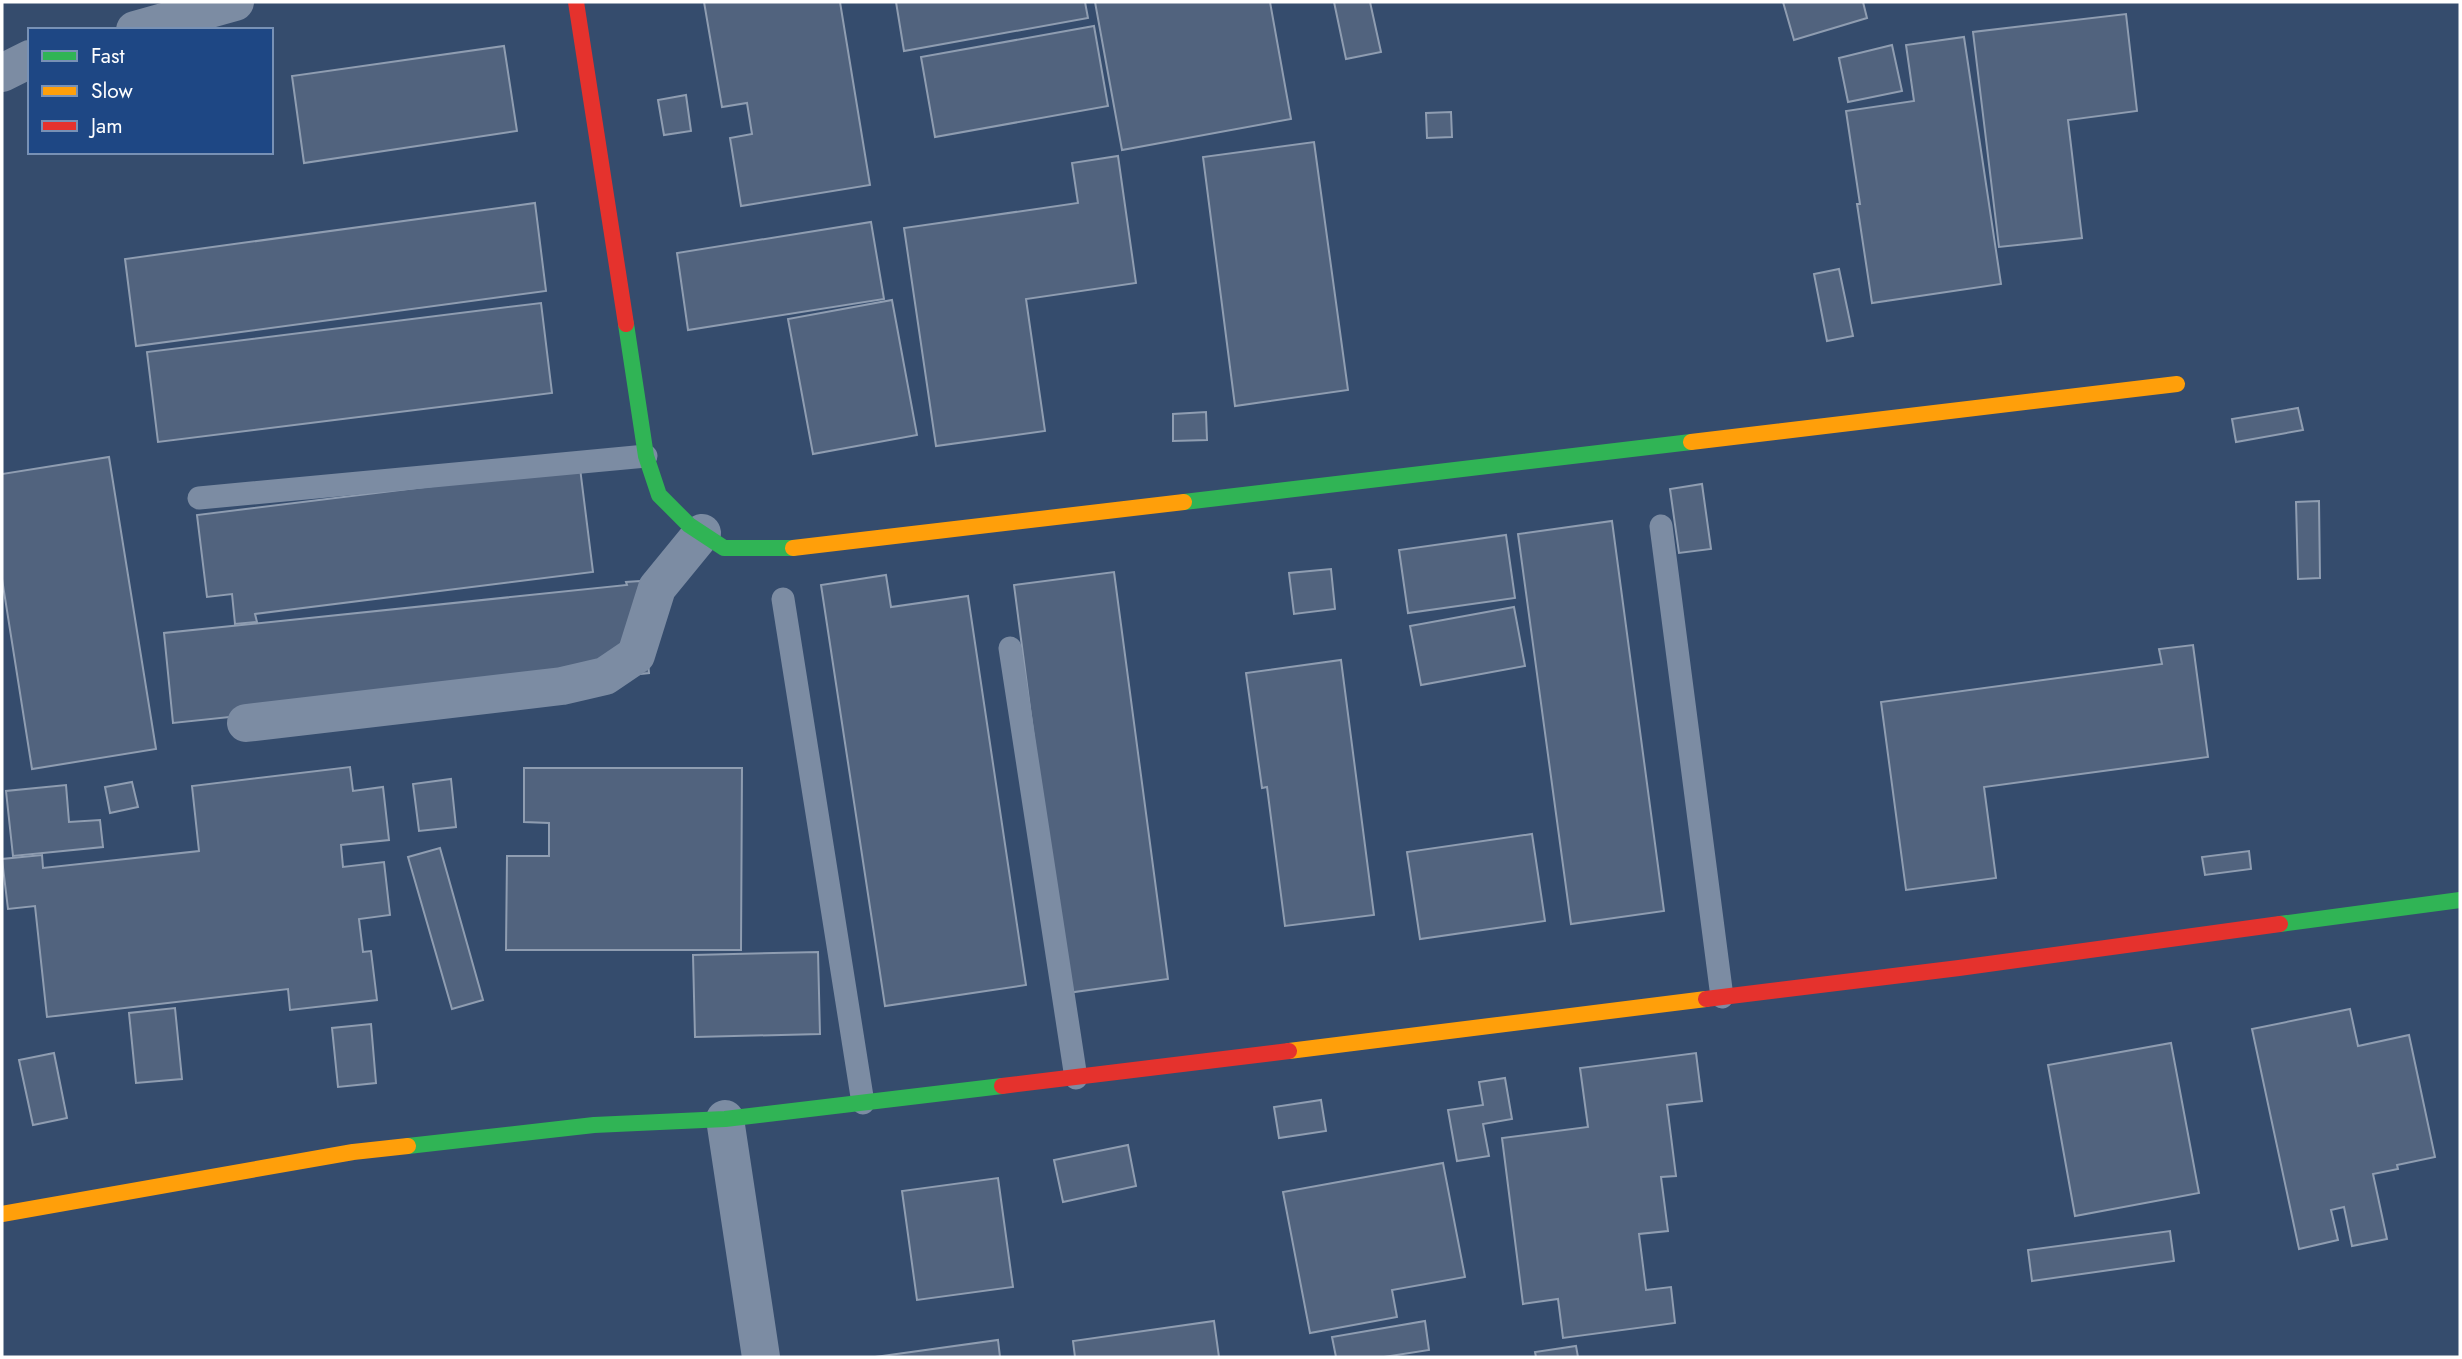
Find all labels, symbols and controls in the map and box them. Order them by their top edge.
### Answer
legend [28,28,273,154]
text: Fast [91,41,124,71]
text: Slow [91,76,133,106]
text: Jam [88,111,123,141]

